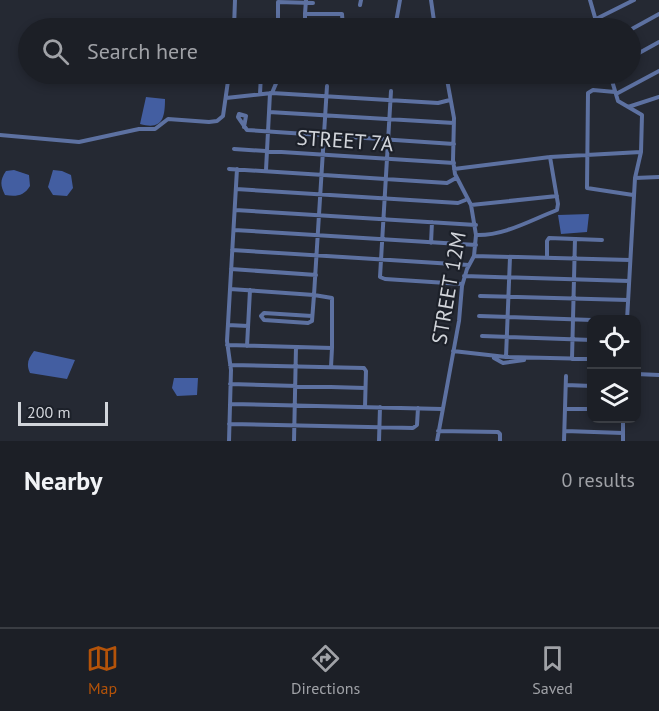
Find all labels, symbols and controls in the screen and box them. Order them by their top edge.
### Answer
search box [18,18,641,84]
icon: search [39,35,72,68]
text: Search here [87,37,198,65]
street label: STREET 7A [296,124,395,157]
street label: STREET 12M [425,230,472,346]
map controls [587,315,641,423]
button: locate [587,315,641,369]
button: layers [587,369,641,423]
scale bar [18,399,108,426]
text: 200 m [27,402,70,422]
text: Nearby [24,464,102,497]
text: 0 results [562,467,635,493]
tab: Map [86,642,119,698]
tab: Directions [291,642,360,698]
tab: Saved [532,642,573,698]

